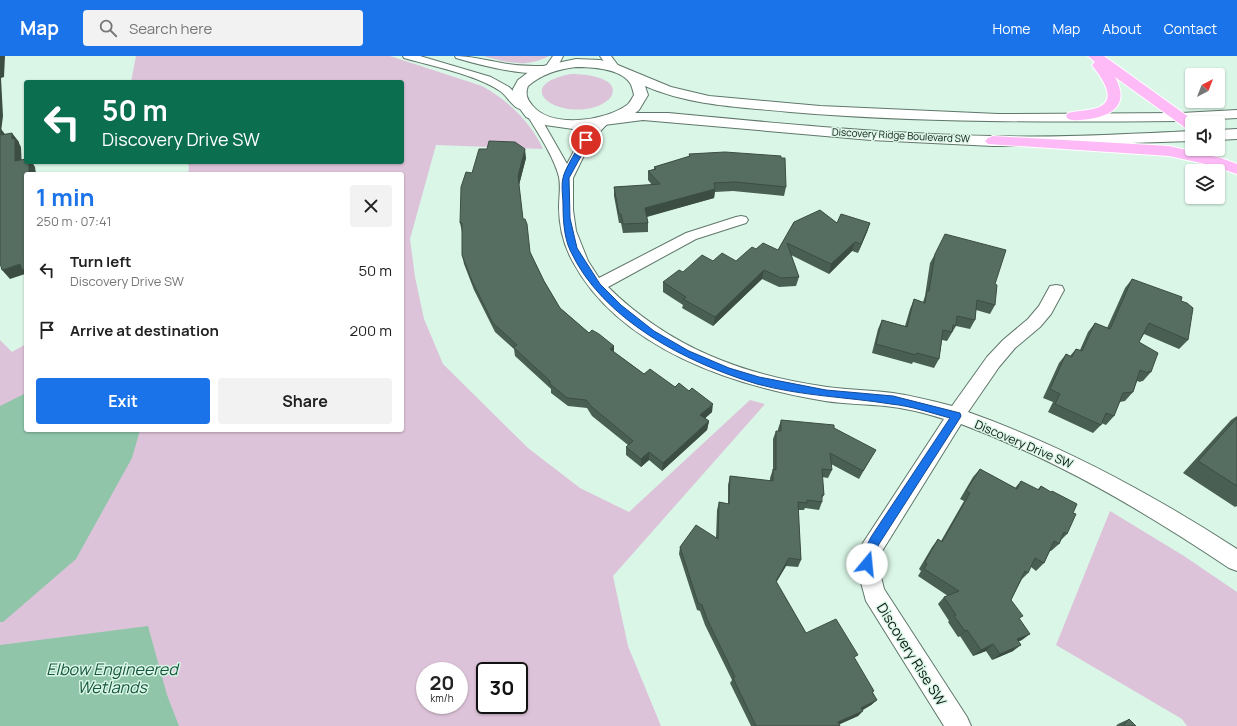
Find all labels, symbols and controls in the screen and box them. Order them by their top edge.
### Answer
search box [83,10,363,46]
text: Map [20,15,59,41]
icon: search [97,17,119,39]
text: Search here [129,18,212,39]
text: Home [993,19,1030,38]
text: Map [1052,19,1080,38]
text: About [1102,19,1142,38]
text: Contact [1164,19,1217,38]
north arrow [1185,68,1225,108]
map controls [1185,68,1225,204]
text: 50 m [102,91,168,129]
icon: left [36,96,88,148]
button: sound [1185,116,1225,156]
pin [569,123,603,157]
street label: Discovery Ridge Boulevard SW [832,124,971,146]
text: Discovery Drive SW [102,127,260,151]
icon: arrive [575,129,597,151]
button: layers [1185,164,1225,204]
text: 1 min [36,180,95,213]
button: close [350,185,392,227]
text: 250 m · 07:41 [36,212,112,230]
text: Turn left [70,251,132,272]
icon: left [36,259,58,281]
text: 50 m [358,260,392,281]
text: Discovery Drive SW [70,272,184,290]
icon: arrive [36,319,58,341]
text: Arrive at destination [70,320,219,341]
text: 200 m [349,320,392,341]
button: Exit [36,378,210,424]
button: Share [218,378,392,424]
street label: Discovery Drive SW [972,416,1076,473]
position arrow [846,543,888,585]
street label: Discovery Rise SW [873,599,951,709]
water label: Elbow Engineered Wetlands [46,658,180,698]
speed limit sign: 30 [476,662,528,714]
text: 20 [429,669,455,696]
text: km/h [430,691,454,705]

